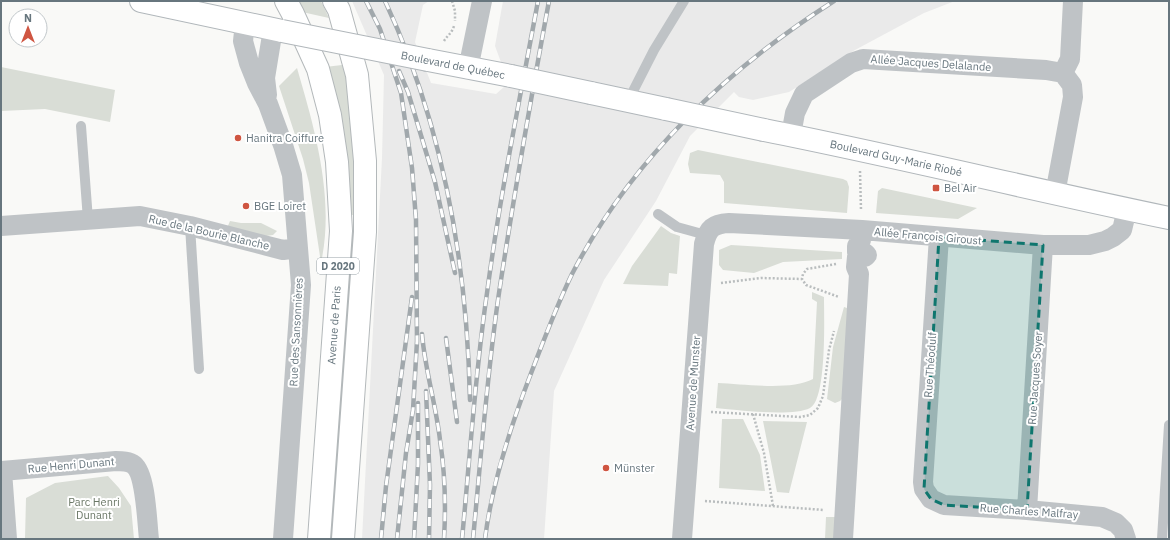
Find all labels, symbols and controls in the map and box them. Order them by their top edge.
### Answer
north arrow [8,8,48,48]
text: N [24,11,32,25]
street label: Boulevard de Québec [400,48,507,82]
street label: Allée Jacques Delalande [870,52,992,74]
place label: Hanitra Coiffure [246,131,324,145]
marker: Hanitra Coiffure [233,133,243,143]
street label: Boulevard Guy-Marie Riobé [829,137,964,179]
place label: Bel Air [944,181,977,195]
marker: Bel Air [931,183,941,193]
place label: BGE Loiret [254,199,306,213]
marker: BGE Loiret [241,201,251,211]
street label: Rue de la Bourie Blanche [147,211,271,253]
street label: Allée François Giroust [874,224,983,248]
road number: D 2020 [317,258,359,274]
street label: Rue des Sansonnières [286,277,306,387]
street label: Avenue de Paris [324,285,344,365]
street label: Rue Théodulf [921,331,939,398]
street label: Rue Jacques Soyer [1025,331,1045,425]
street label: Avenue de Munster [683,335,703,431]
street label: Rue Henri Dunant [27,454,115,476]
place label: Münster [614,461,655,475]
marker: Münster [601,463,611,473]
park label: Parc Henri Dunant [68,495,120,522]
street label: Rue Charles Malfray [979,501,1079,521]

